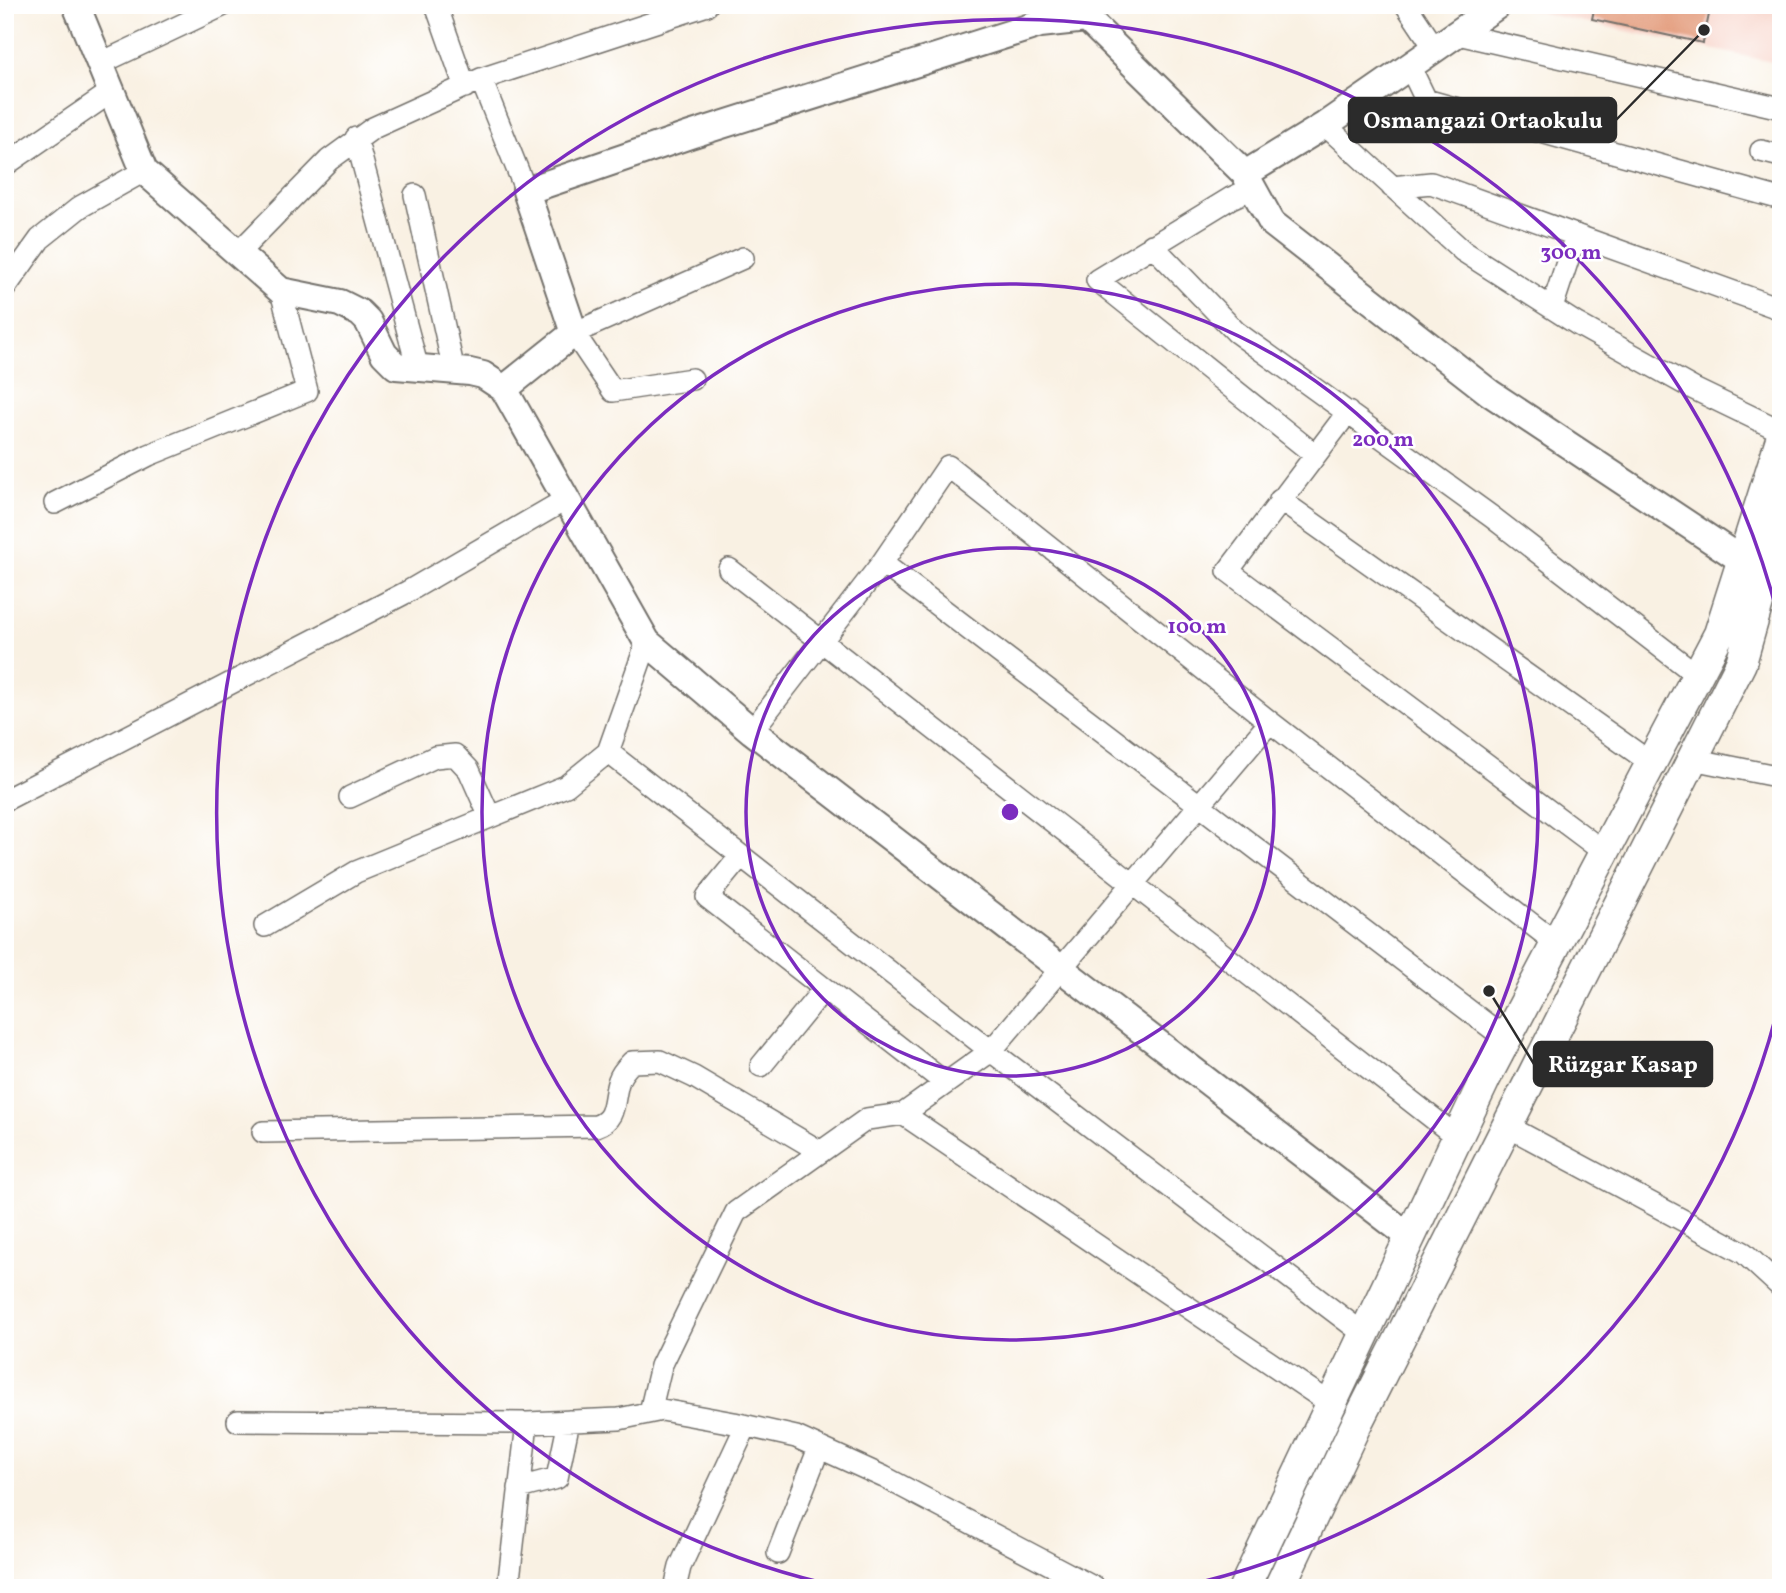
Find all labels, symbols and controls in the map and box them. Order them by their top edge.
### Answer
callout: Osmangazi Ortaokulu [1349,98,1616,142]
text: Osmangazi Ortaokulu [1363,106,1603,138]
text: 300 m [1541,239,1601,268]
text: 200 m [1352,426,1414,455]
text: 100 m [1167,613,1227,642]
centre of rings [998,800,1022,824]
callout: Rüzgar Kasap [1534,1042,1712,1086]
text: Rüzgar Kasap [1548,1050,1698,1082]

